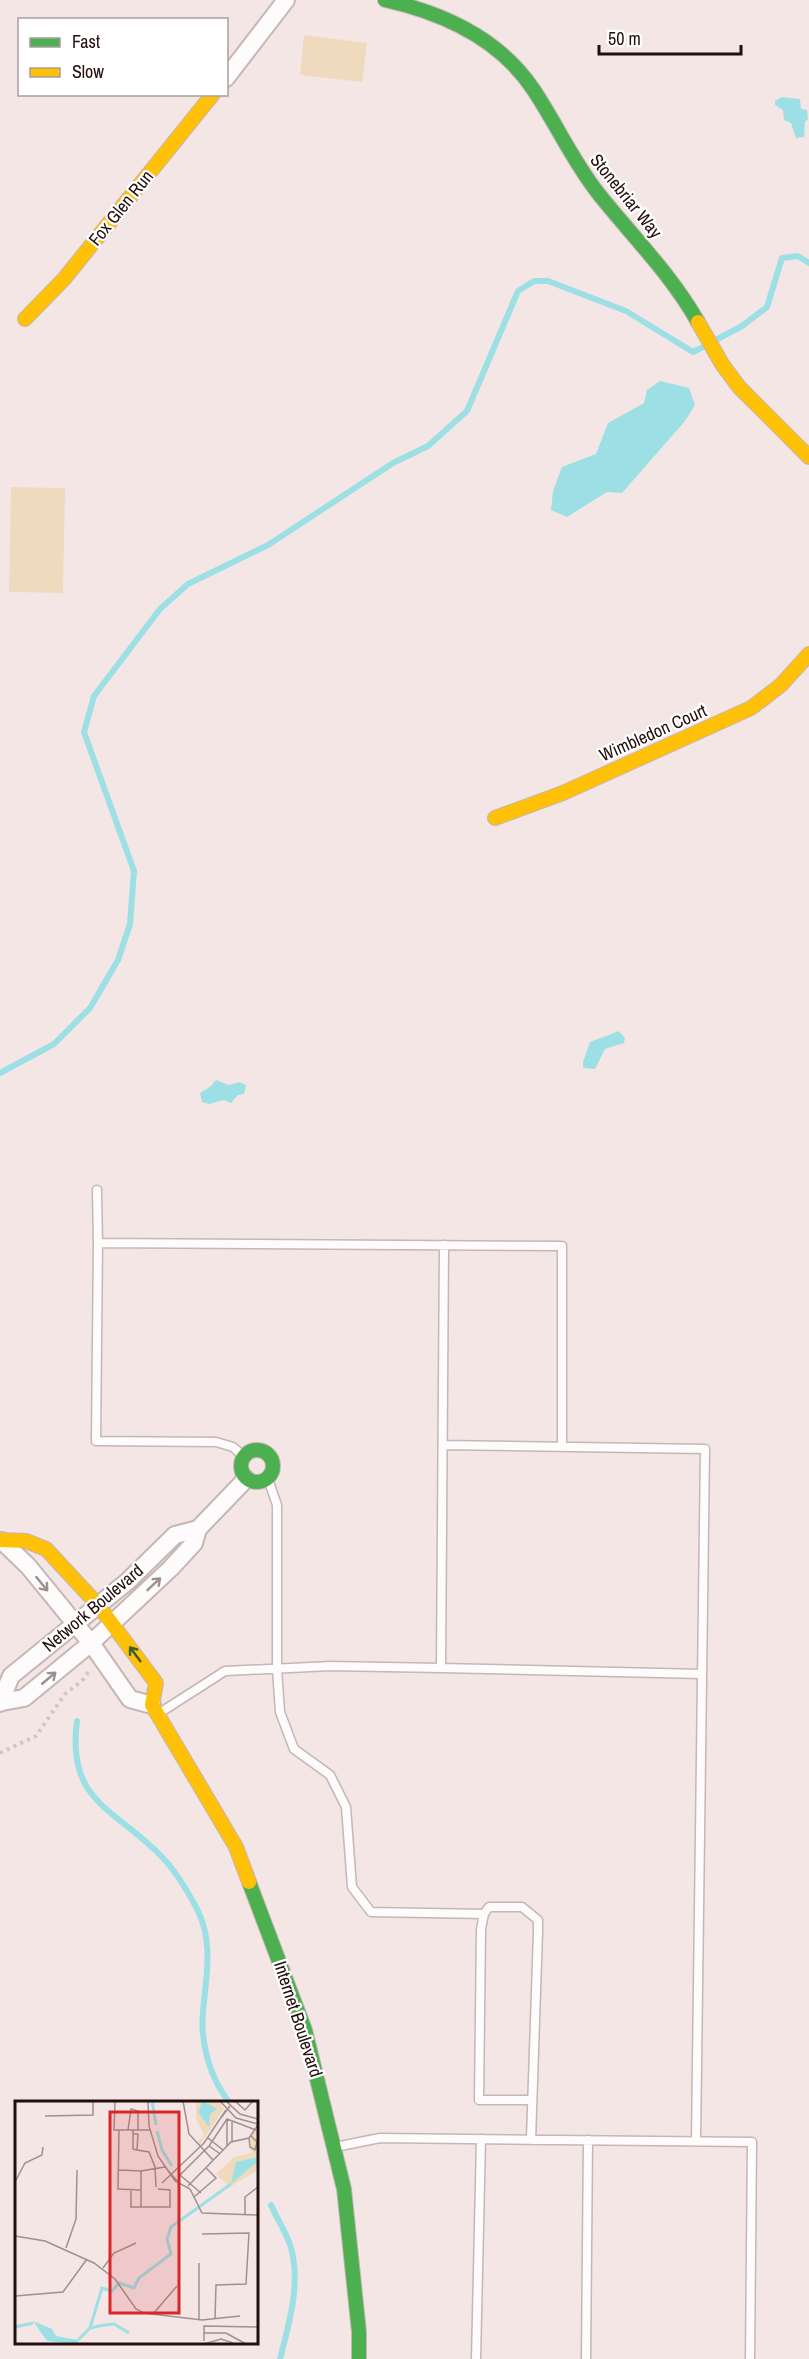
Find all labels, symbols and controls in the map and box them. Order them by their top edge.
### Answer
legend [18,18,228,96]
scale bar [599,18,742,56]
text: 50 m [608,26,641,51]
text: Fast [72,29,100,54]
text: Slow [72,59,104,84]
street label: Stonebriar Way [585,148,669,244]
street label: Fox Glen Run [82,165,159,251]
street label: Wimbledon Court [595,698,710,767]
street label: Network Boulevard [37,1558,148,1657]
one-way arrow [36,1575,49,1591]
one-way arrow [147,1577,162,1591]
one-way arrow [128,1647,141,1663]
one-way arrow [41,1671,57,1684]
street label: Internet Boulevard [268,1958,329,2080]
inset map [15,2101,258,2344]

